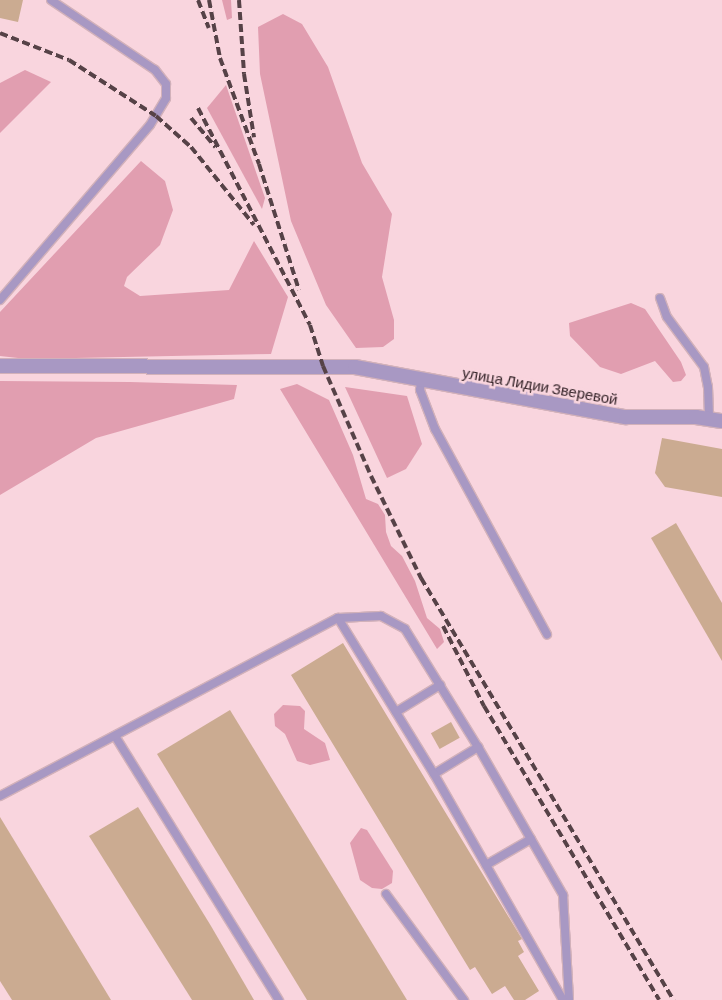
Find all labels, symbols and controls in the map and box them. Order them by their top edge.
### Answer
street label: улица Лидии Зверевой [461,363,619,409]

